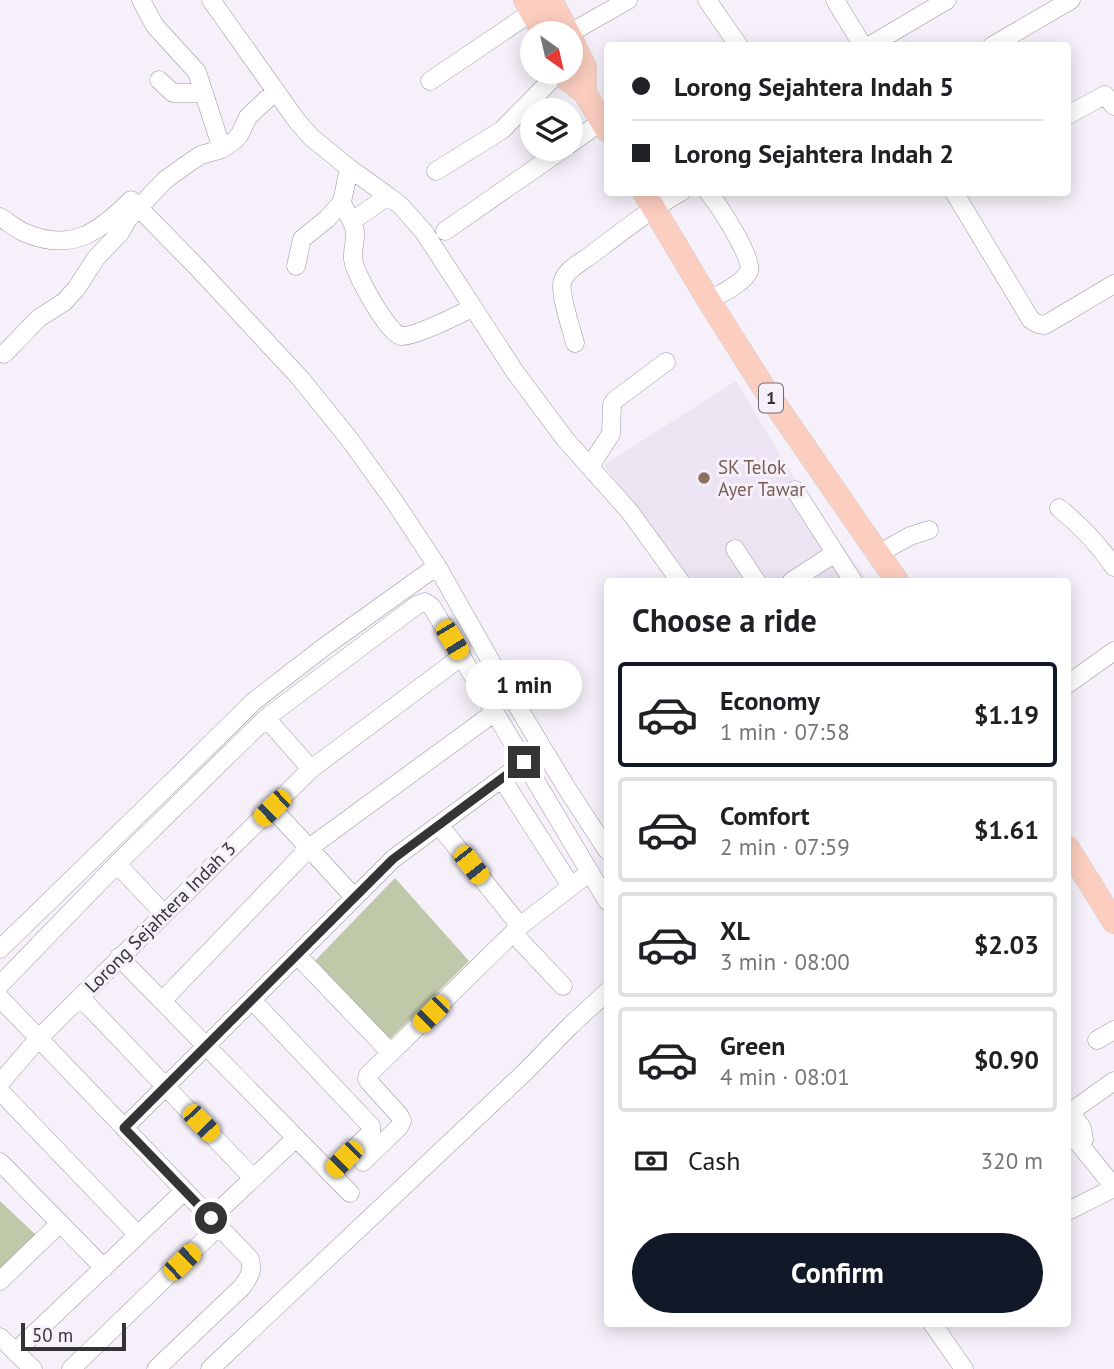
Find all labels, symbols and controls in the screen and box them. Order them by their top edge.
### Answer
north arrow [520,21,583,84]
map controls [520,21,583,161]
text: Lorong Sejahtera Indah 5 [674,70,954,103]
button: layers [520,98,583,161]
text: Lorong Sejahtera Indah 2 [674,137,954,170]
road number: 1 [759,384,783,412]
place label: SK Telok Ayer Tawar [718,455,806,501]
marker: SK Telok Ayer Tawar [696,470,712,486]
text: Choose a ride [632,599,817,641]
car [433,617,472,663]
callout: 1 min [466,660,582,710]
text: 1 min [496,670,552,699]
icon: car [636,683,699,746]
text: Economy [720,684,820,717]
text: $1.19 [974,698,1039,731]
text: 1 min · 07:58 [720,717,850,746]
route end [508,746,540,778]
car [250,786,295,830]
icon: car [636,798,699,861]
text: Comfort [720,799,810,832]
text: $1.61 [974,813,1039,846]
text: 2 min · 07:59 [720,832,850,861]
street label: Lorong Sejahtera Indah 3 [79,836,241,998]
car [450,842,493,888]
icon: car [636,913,699,976]
text: XL [720,914,750,947]
text: $2.03 [974,928,1039,961]
text: 3 min · 08:00 [720,947,850,976]
car [409,992,454,1036]
icon: car [636,1028,699,1091]
text: Green [720,1029,785,1062]
text: $0.90 [974,1043,1039,1076]
text: 4 min · 08:01 [720,1062,850,1091]
car [179,1101,224,1145]
car [322,1137,367,1181]
icon: cash [632,1142,670,1180]
text: Cash [688,1144,740,1177]
text: 320 m [981,1146,1043,1175]
route start [195,1202,227,1234]
button: Confirm [632,1233,1043,1313]
car [160,1240,205,1284]
scale bar [21,1320,126,1352]
text: 50 m [32,1323,73,1347]

